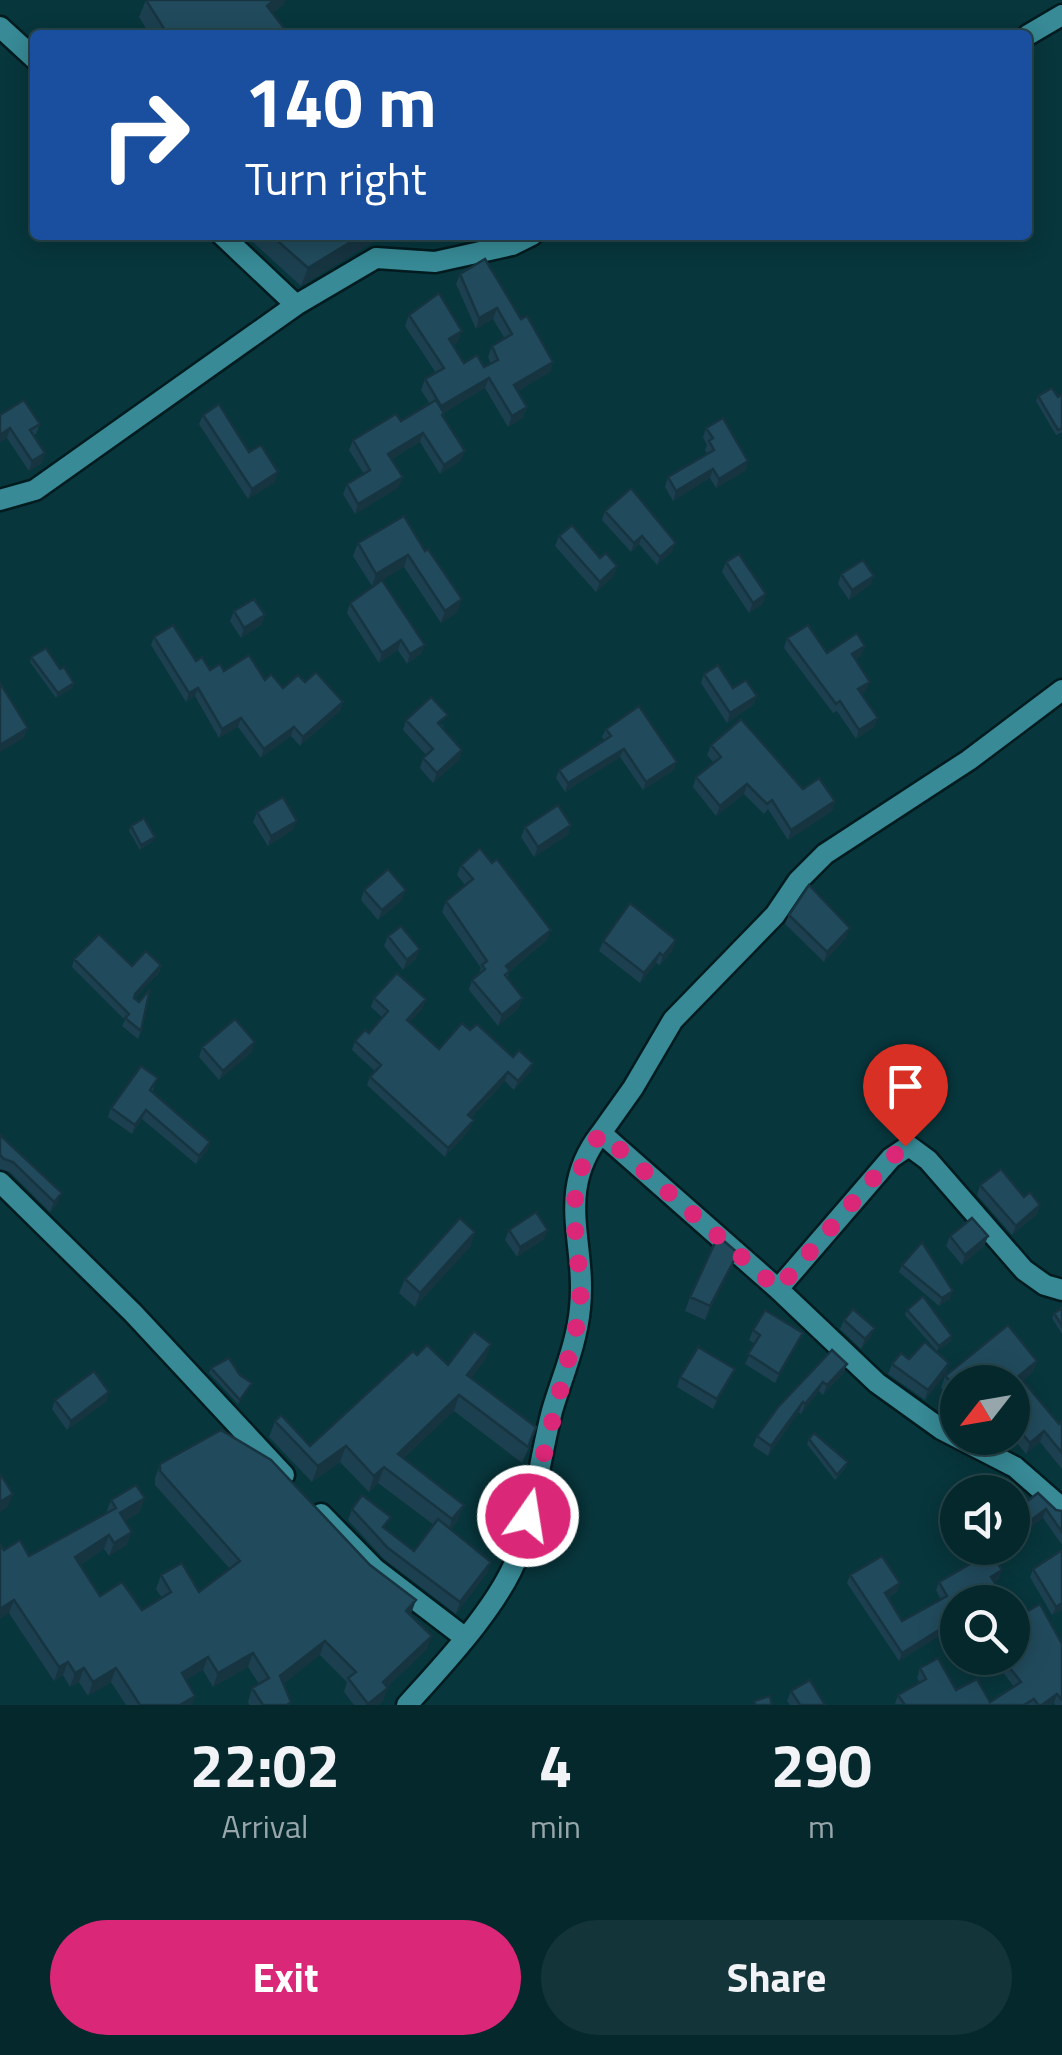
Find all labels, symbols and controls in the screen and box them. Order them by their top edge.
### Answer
text: 140 m [245,48,437,154]
icon: right [80,70,210,200]
text: Turn right [245,144,427,212]
pin [863,1044,948,1147]
icon: arrive [878,1059,933,1114]
north arrow [940,1365,1030,1455]
map controls [940,1365,1030,1675]
position arrow [476,1464,580,1568]
button: sound [940,1475,1030,1565]
button: search [940,1585,1030,1675]
text: 22:02 [190,1719,340,1810]
text: 4 [539,1719,572,1810]
text: 290 [771,1719,872,1810]
text: Arrival [222,1802,308,1850]
text: min [530,1802,581,1850]
text: m [808,1802,835,1850]
button: Exit [50,1920,521,2035]
button: Share [541,1920,1012,2035]

